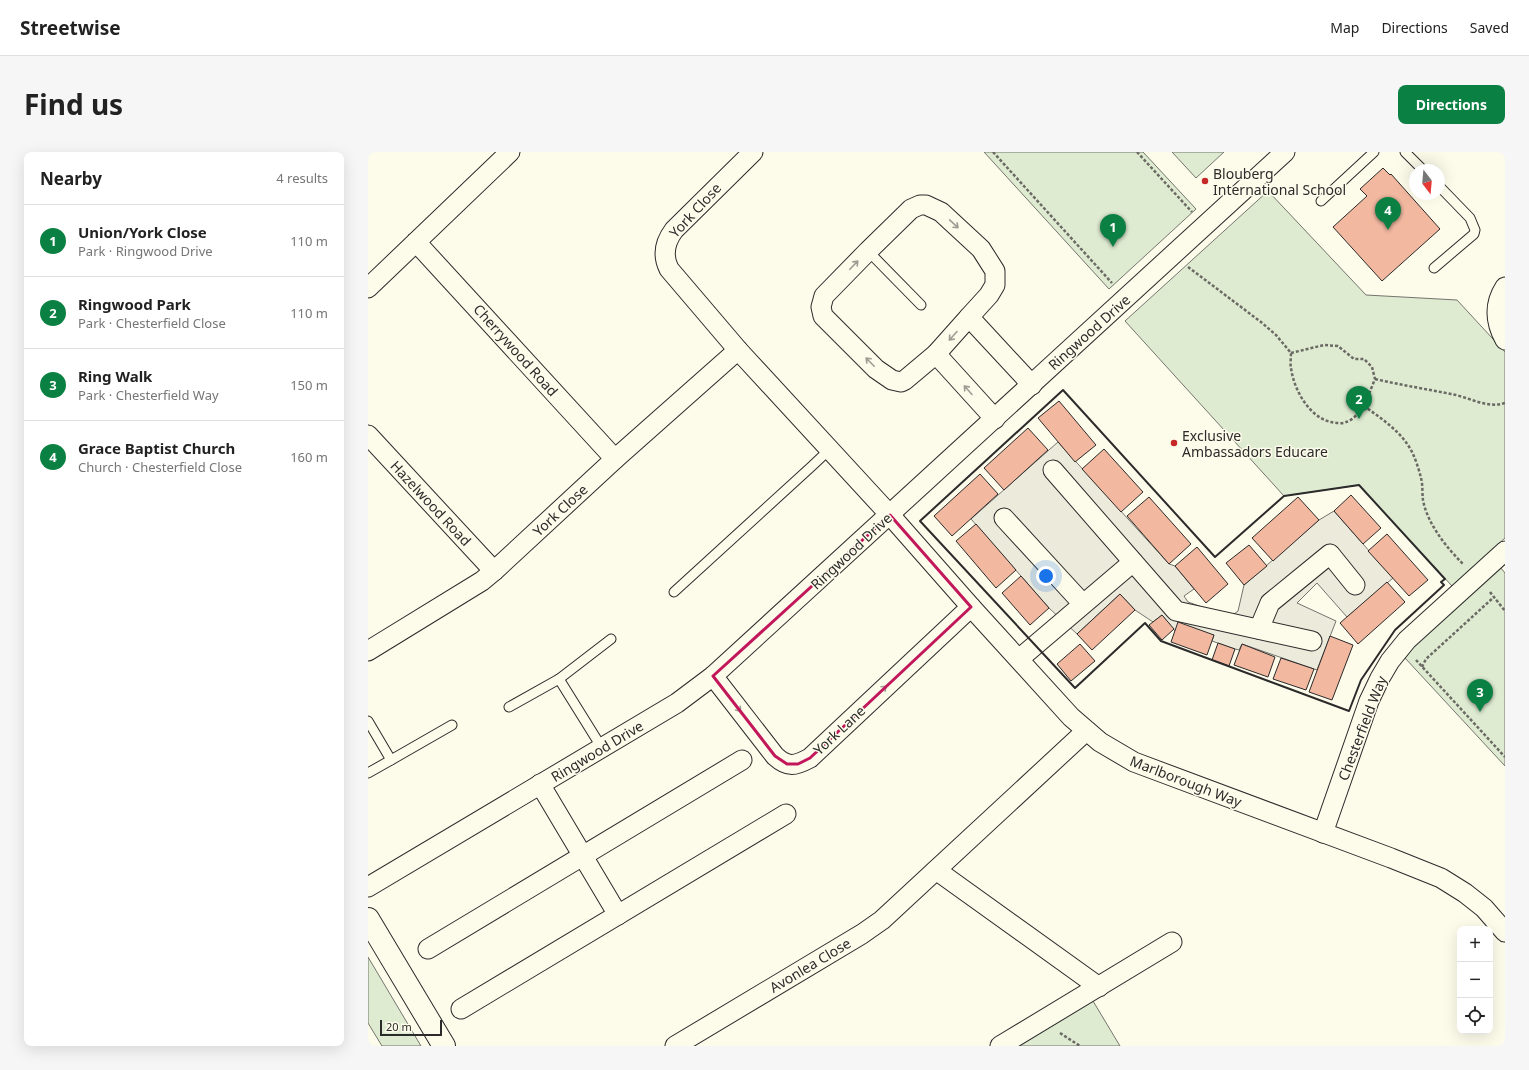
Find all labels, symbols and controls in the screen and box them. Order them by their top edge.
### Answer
text: Streetwise [20,15,121,41]
text: Map [1330,18,1359,37]
text: Directions [1381,18,1448,37]
text: Saved [1470,18,1509,37]
text: Find us [24,85,123,123]
button: Directions [1398,85,1505,124]
place label: Blouberg International School [1213,164,1346,199]
north arrow [1409,164,1445,200]
text: Nearby [40,167,102,190]
text: 4 results [276,169,328,187]
marker: Blouberg International School [1200,176,1210,186]
street label: York Close [665,179,725,241]
pin: 4 [1375,197,1401,230]
pin: 1 [1100,214,1126,247]
one-way arrow [949,219,959,229]
text: Union/York Close [78,222,207,242]
text: 1 [49,232,57,250]
text: 110 m [290,232,328,250]
text: Park · Ringwood Drive [78,242,213,260]
one-way arrow [849,260,859,270]
street label: Ringwood Drive [1044,290,1134,374]
text: Ringwood Park [78,294,191,314]
street label: Cherrywood Road [469,300,563,400]
text: 2 [49,304,57,322]
text: 110 m [290,304,328,322]
text: Park · Chesterfield Close [78,314,226,332]
one-way arrow [948,331,957,341]
one-way arrow [865,358,875,367]
text: Ring Walk [78,366,152,386]
text: 3 [49,376,57,394]
text: 150 m [290,376,328,394]
one-way arrow [964,385,973,395]
text: Park · Chesterfield Way [78,386,219,404]
pin: 2 [1346,386,1372,419]
place label: Exclusive Ambassadors Educare [1182,426,1328,461]
text: Grace Baptist Church [78,438,235,458]
marker: Exclusive Ambassadors Educare [1169,438,1179,448]
text: 4 [49,448,57,466]
text: 160 m [290,448,328,466]
street label: Hazelwood Road [386,456,476,550]
text: Church · Chesterfield Close [78,458,242,476]
street label: York Close [529,480,591,540]
street label: Ringwood Drive [806,508,896,594]
your location [1036,566,1056,586]
street label: Chesterfield Way [1333,672,1391,783]
pin: 3 [1467,679,1493,712]
one-way arrow [877,686,887,695]
street label: York Lane [809,701,869,759]
one-way arrow [733,702,741,713]
street label: Ringwood Drive [547,716,647,786]
street label: Marlborough Way [1127,751,1245,811]
map controls [1457,926,1493,1034]
button: + [1457,926,1493,962]
street label: Avonlea Close [766,933,854,997]
button: − [1457,962,1493,998]
button: locate [1457,998,1493,1034]
scale bar [380,1018,442,1037]
text: 20 m [386,1019,412,1034]

